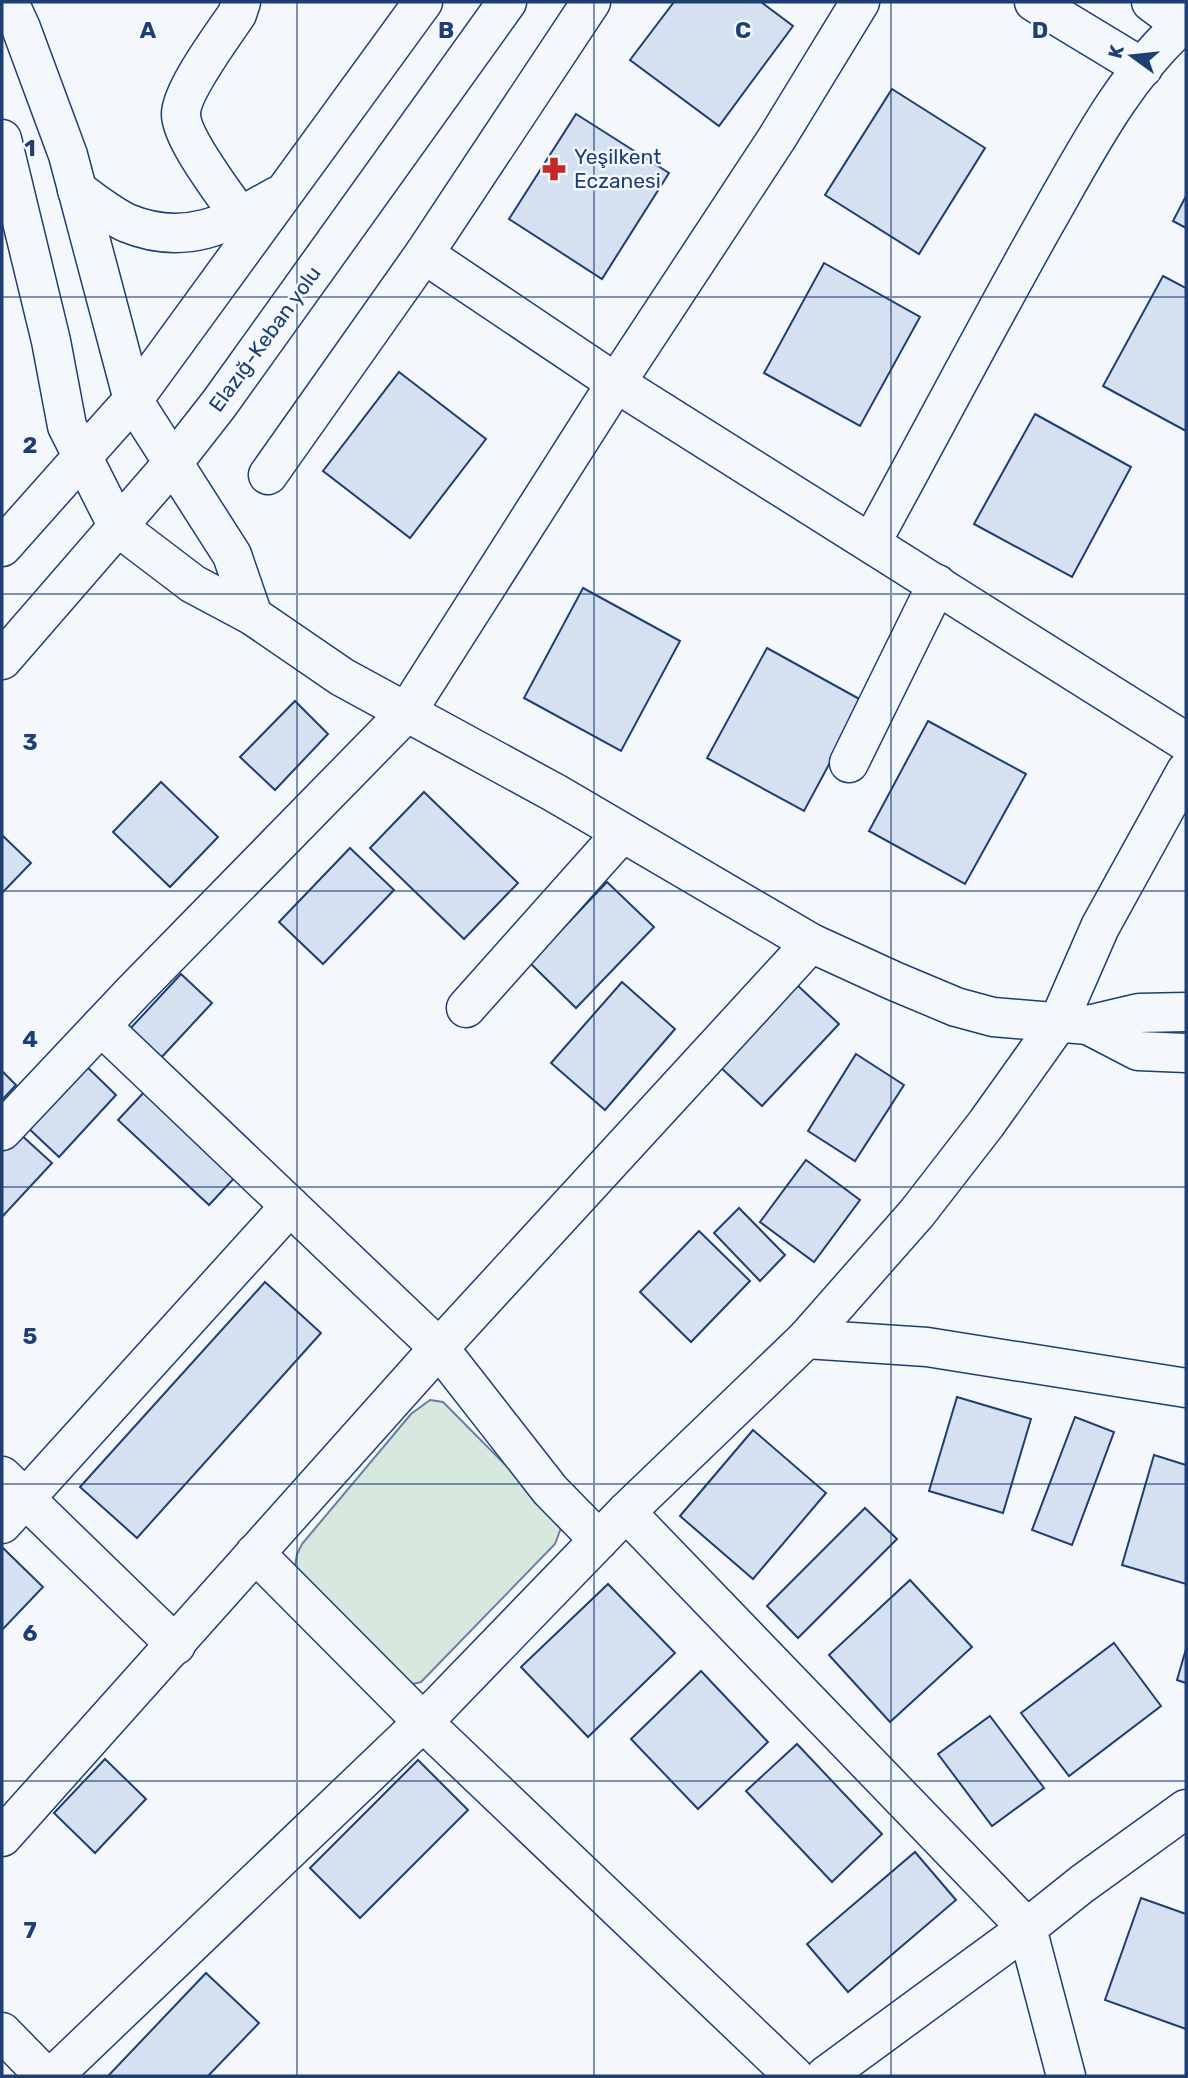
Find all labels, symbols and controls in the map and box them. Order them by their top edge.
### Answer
text: A [140,16,157,44]
text: B [438,16,454,44]
text: C [735,16,751,44]
text: D [1032,16,1048,44]
north arrow [1097,21,1167,91]
text: K [1103,42,1129,61]
text: 1 [24,134,36,162]
place label: Yeşilkent Eczanesi [574,144,661,193]
pharmacy icon: Yeşilkent Eczanesi [540,155,568,183]
street label: Elazığ-Keban yolu [203,261,326,416]
text: 2 [23,431,37,459]
text: 3 [22,728,38,756]
text: 4 [22,1025,38,1053]
text: 5 [23,1322,38,1350]
text: 6 [23,1619,38,1647]
text: 7 [23,1916,37,1944]

